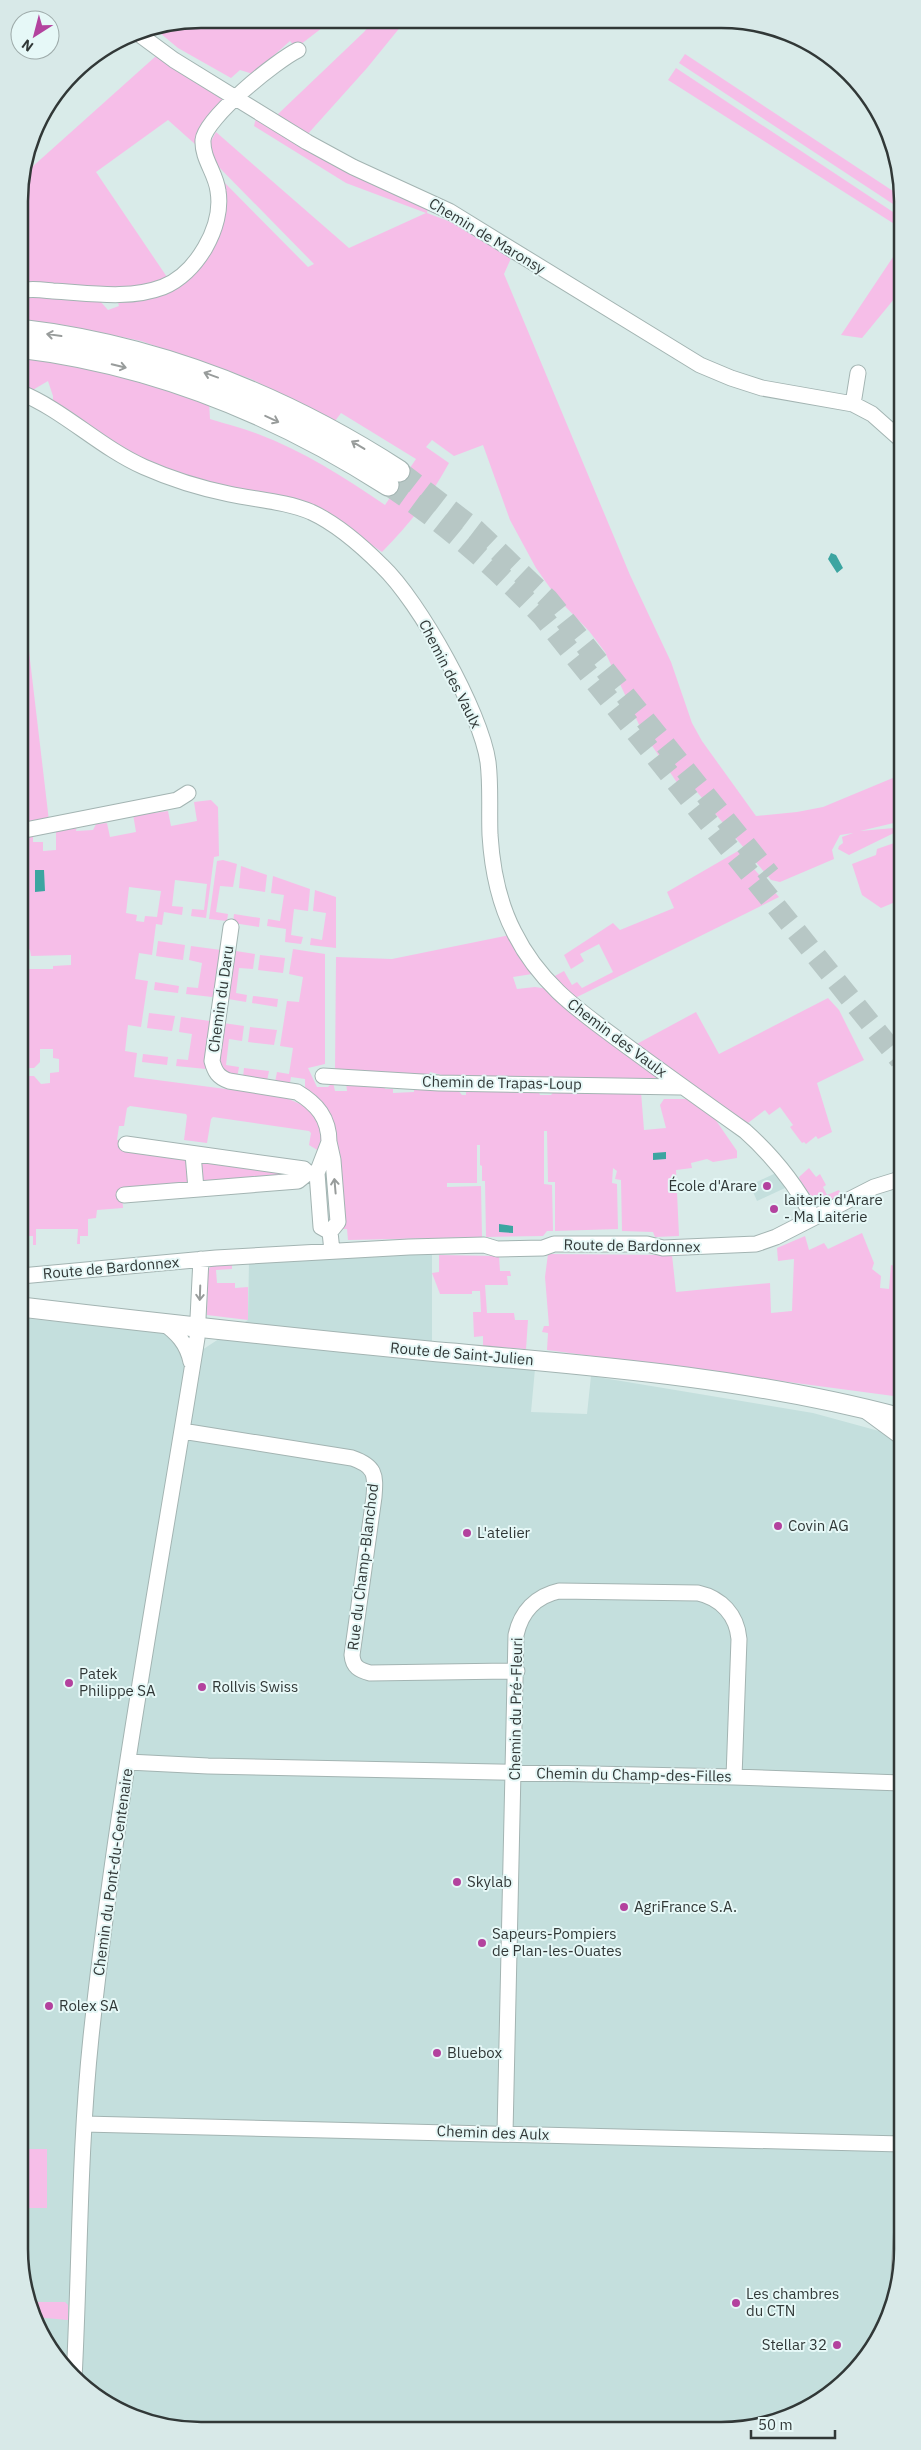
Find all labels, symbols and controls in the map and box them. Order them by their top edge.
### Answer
north arrow [10,10,60,60]
text: N [18,35,37,56]
street label: Chemin de Maronsy [426,193,549,278]
one-way arrow [46,329,62,339]
one-way arrow [110,361,126,371]
one-way arrow [204,370,219,379]
one-way arrow [264,415,279,424]
one-way arrow [351,439,365,449]
street label: Chemin des Vaulx [415,616,486,732]
street label: Chemin du Daru [204,944,237,1054]
street label: Chemin des Vaulx [564,994,671,1081]
street label: Chemin de Trapas-Loup [422,1072,582,1093]
place label: École d'Arare [668,1176,757,1195]
one-way arrow [330,1178,340,1194]
marker: École d'Arare [761,1180,773,1192]
place label: laiterie d'Arare - Ma Laiterie [784,1190,883,1226]
marker: laiterie d'Arare - Ma Laiterie [768,1203,780,1215]
street label: Route de Bardonnex [563,1235,701,1256]
street label: Route de Bardonnex [42,1252,180,1283]
one-way arrow [195,1284,204,1300]
street label: Route de Saint-Julien [389,1338,535,1369]
street label: Rue du Champ-Blanchod [343,1482,382,1651]
place label: Covin AG [788,1516,849,1535]
marker: Covin AG [772,1520,784,1532]
place label: L'atelier [477,1523,531,1542]
marker: L'atelier [461,1527,473,1539]
street label: Chemin du Pré-Fleuri [505,1637,526,1781]
place label: Patek Philippe SA [79,1664,156,1700]
marker: Patek Philippe SA [63,1677,75,1689]
place label: Rollvis Swiss [212,1677,298,1696]
marker: Rollvis Swiss [196,1681,208,1693]
street label: Chemin du Champ-des-Filles [536,1763,732,1786]
street label: Chemin du Pont-du-Centenaire [89,1767,136,1977]
place label: Skylab [467,1872,512,1891]
marker: Skylab [451,1876,463,1888]
place label: AgriFrance S.A. [634,1897,737,1916]
marker: AgriFrance S.A. [618,1901,630,1913]
place label: Sapeurs-Pompiers de Plan-les-Ouates [492,1924,622,1960]
marker: Sapeurs-Pompiers de Plan-les-Ouates [476,1937,488,1949]
place label: Rolex SA [59,1996,119,2015]
marker: Rolex SA [43,2000,55,2012]
place label: Bluebox [447,2043,503,2062]
marker: Bluebox [431,2047,443,2059]
street label: Chemin des Aulx [436,2121,550,2144]
place label: Les chambres du CTN [746,2284,839,2320]
marker: Les chambres du CTN [730,2297,742,2309]
place label: Stellar 32 [762,2335,827,2354]
marker: Stellar 32 [831,2339,843,2351]
scale bar [751,2408,835,2440]
text: 50 m [758,2415,793,2434]

